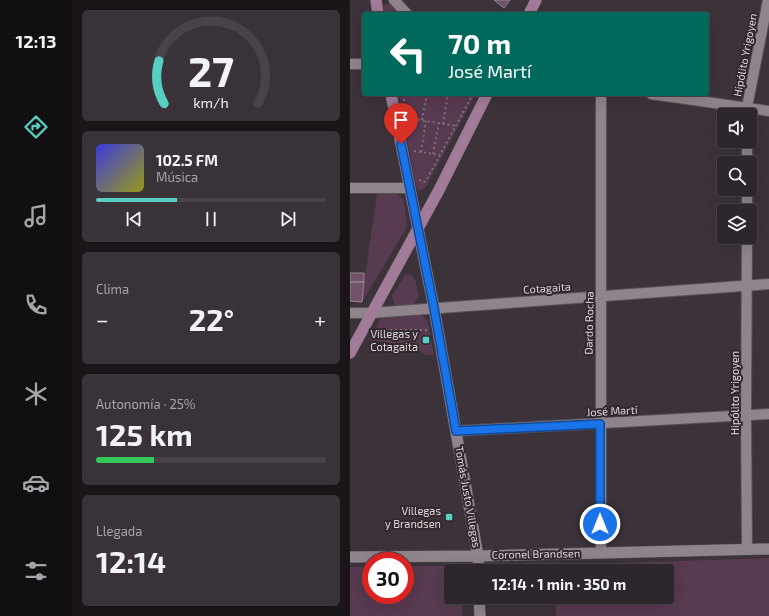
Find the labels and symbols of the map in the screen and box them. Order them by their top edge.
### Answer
street label: Hipólito Yrigoyen [730,12,759,98]
pin [384,103,418,144]
street label: Cotagaita [523,279,571,296]
street label: Dardo Rocha [581,291,596,355]
place label: Villegas y Cotagaita [370,327,418,353]
marker: Villegas y Cotagaita [421,335,431,345]
street label: Hipólito Yrigoyen [728,351,741,435]
street label: José Martí [586,403,639,418]
street label: Tomás Justo Villegas [453,445,484,549]
position arrow [579,503,621,545]
place label: Villegas y Brandsen [385,504,441,530]
marker: Villegas y Brandsen [444,512,454,522]
street label: Coronel Brandsen [492,546,580,561]
speed limit sign: 30 [362,552,414,604]

